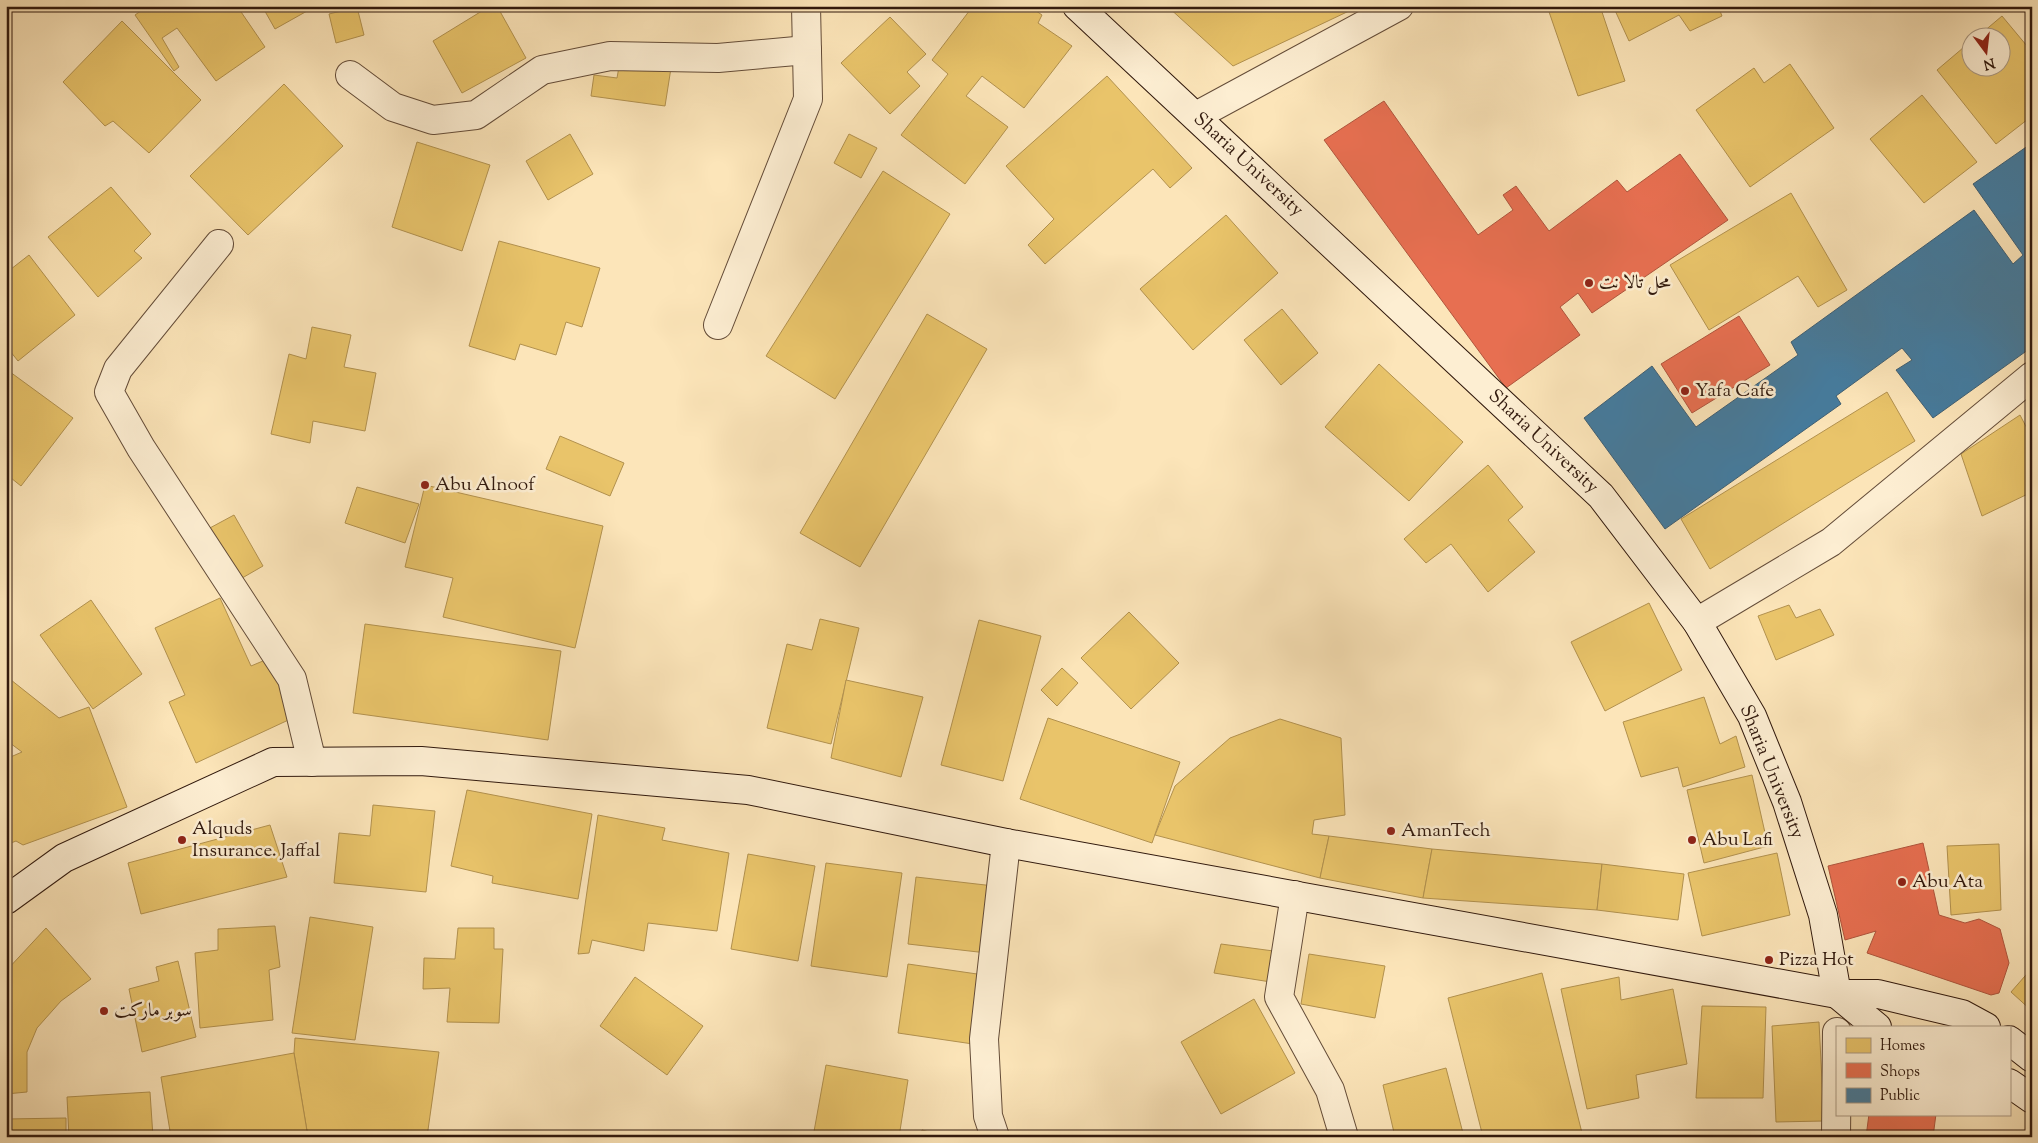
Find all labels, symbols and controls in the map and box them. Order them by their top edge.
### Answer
north arrow [1960,28,2010,78]
text: N [1981,52,1997,74]
street label: Sharia University [1187,107,1310,224]
place label: محل تالا نت [1599,270,1671,297]
marker: محل تالا نت [1583,277,1595,289]
place label: Yafa Cafe [1695,378,1774,405]
street label: Sharia University [1482,384,1605,501]
marker: Yafa Cafe [1679,385,1691,397]
place label: Abu Alnoof [435,472,536,499]
marker: Abu Alnoof [419,479,431,491]
street label: Sharia University [1732,701,1810,844]
place label: Alquds Insurance. Jaffal [192,816,320,865]
place label: AmanTech [1401,818,1491,845]
marker: AmanTech [1385,825,1397,837]
place label: Abu Lafi [1702,827,1773,854]
marker: Alquds Insurance. Jaffal [176,834,188,846]
marker: Abu Lafi [1686,834,1698,846]
place label: Abu Ata [1912,869,1983,896]
marker: Abu Ata [1896,876,1908,888]
place label: Pizza Hot [1779,947,1854,974]
marker: Pizza Hot [1763,954,1775,966]
place label: سوبر ماركت [114,998,192,1025]
marker: سوبر ماركت [98,1005,110,1017]
legend [1836,1026,2010,1116]
text: Homes [1880,1036,1925,1057]
text: Shops [1880,1062,1920,1083]
text: Public [1880,1086,1920,1107]

